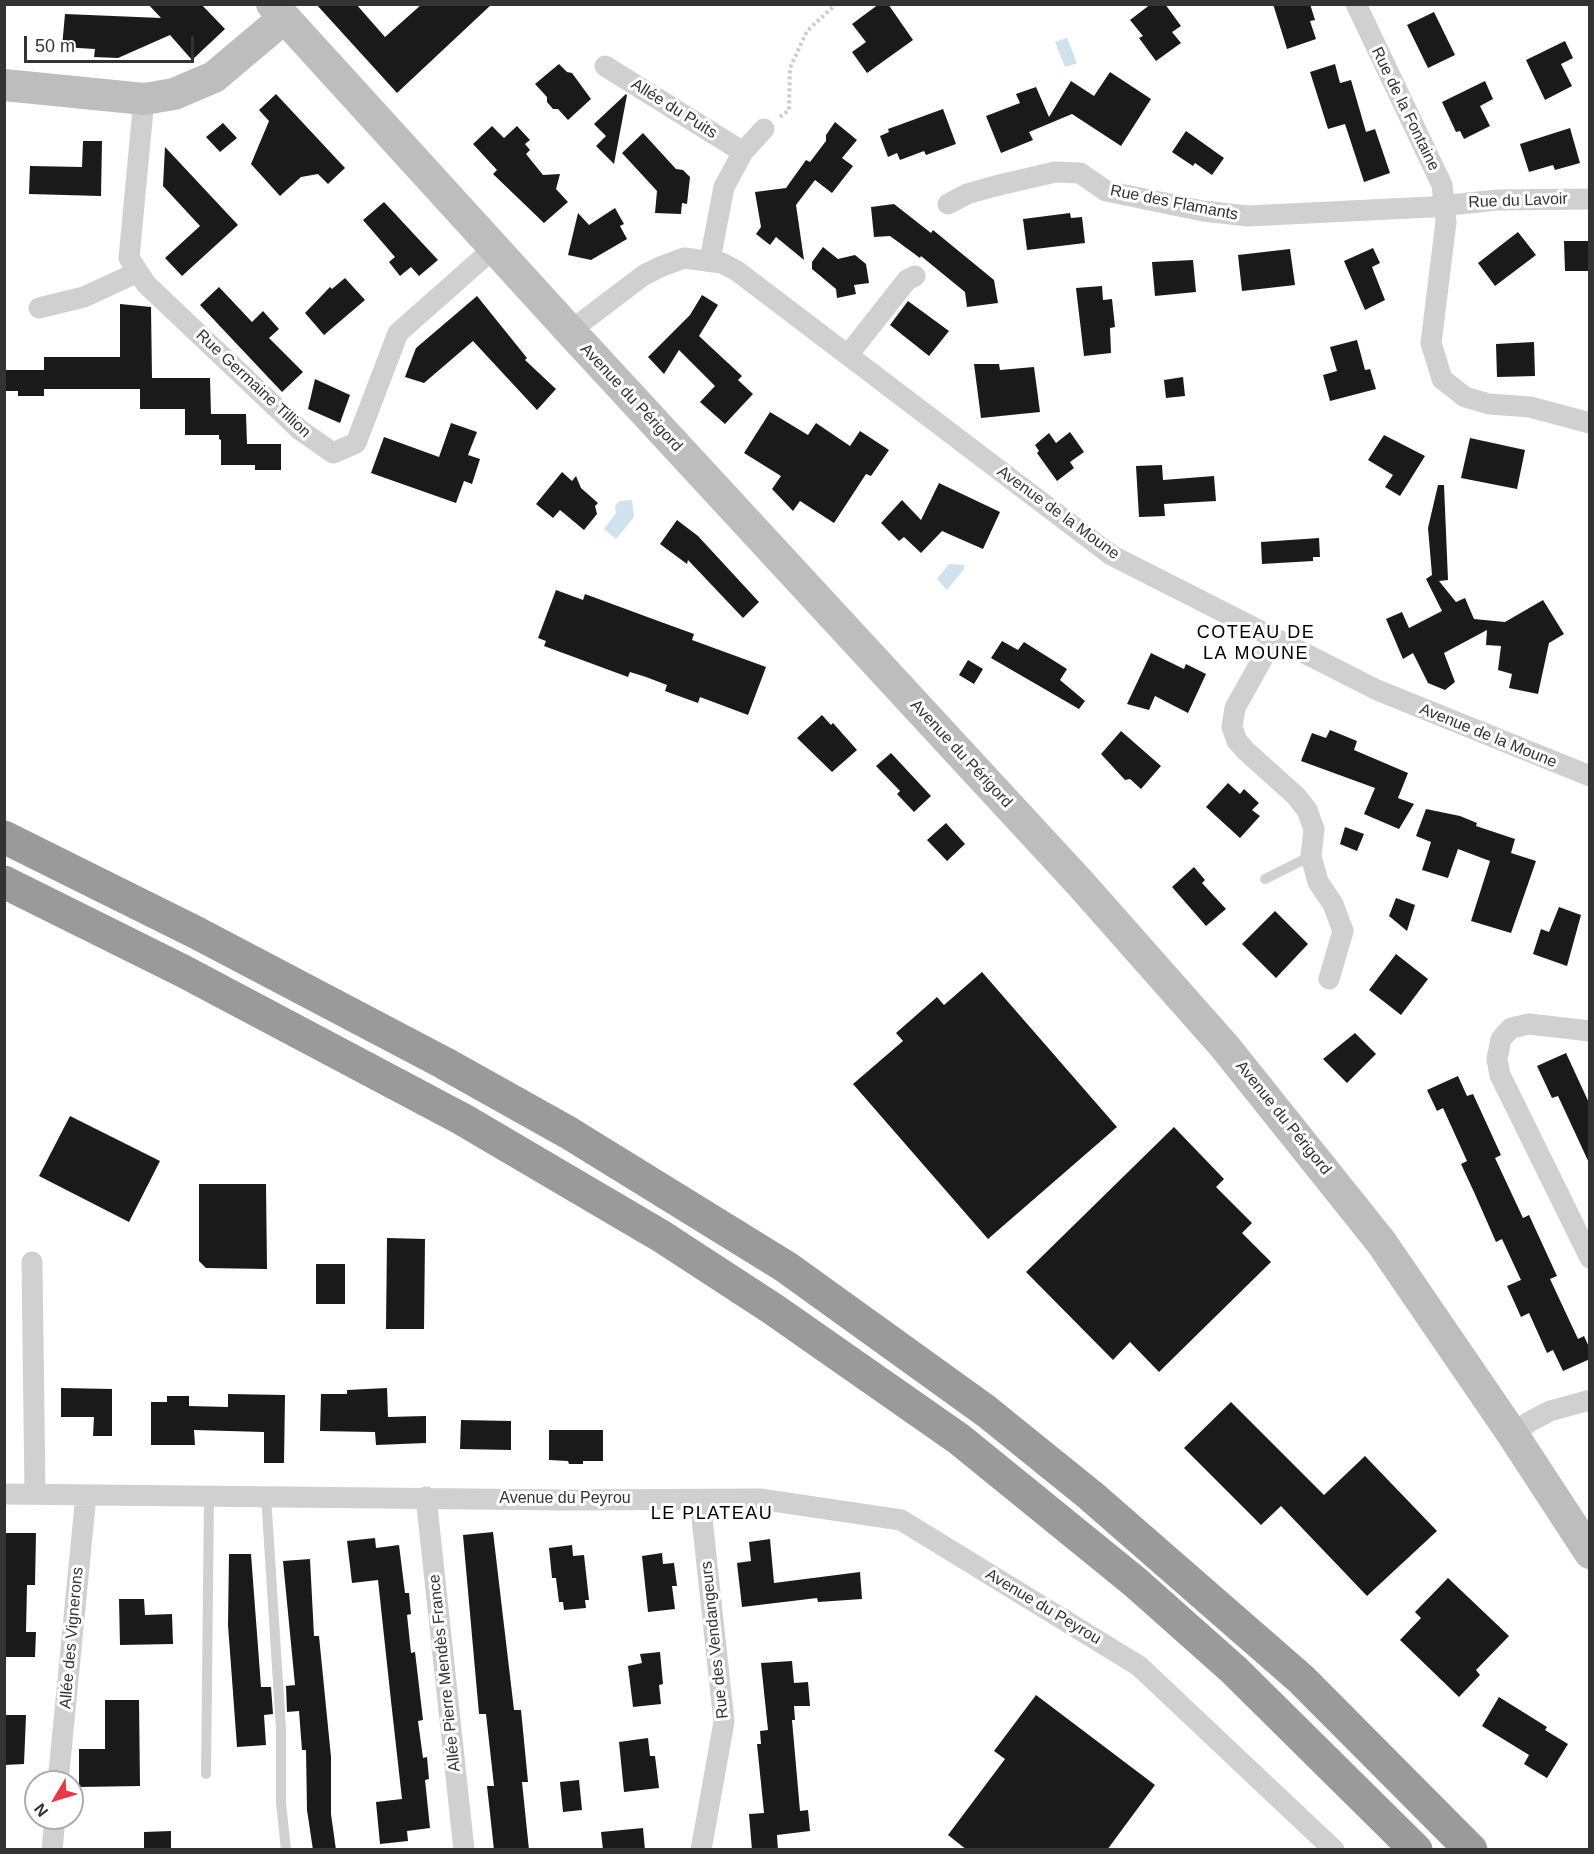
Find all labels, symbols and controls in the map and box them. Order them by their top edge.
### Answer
scale bar [27,24,196,62]
text: 50 m [35,36,75,56]
street label: Rue de la Fontaine [1367,44,1443,174]
street label: Allée du Puits [627,75,721,143]
street label: Rue des Flamants [1108,181,1240,225]
street label: Rue du Lavoir [1468,190,1568,212]
street label: Rue Germaine Tillion [192,326,314,442]
street label: Avenue du Périgord [576,340,686,456]
street label: Avenue de la Moune [993,462,1123,564]
district label: COTEAU DE LA MOUNE [1197,622,1315,664]
street label: Avenue du Périgord [906,696,1016,812]
street label: Avenue de la Moune [1416,700,1560,772]
street label: Avenue du Périgord [1231,1057,1335,1179]
street label: Avenue du Peyrou [499,1489,631,1509]
district label: LE PLATEAU [651,1503,773,1525]
street label: Rue des Vendangeurs [697,1560,733,1720]
street label: Avenue du Peyrou [982,1565,1104,1649]
street label: Allée des Vignerons [56,1566,88,1710]
street label: Allée Pierre Mendès France [425,1573,465,1773]
north arrow [24,1770,84,1830]
text: N [31,1800,51,1820]

